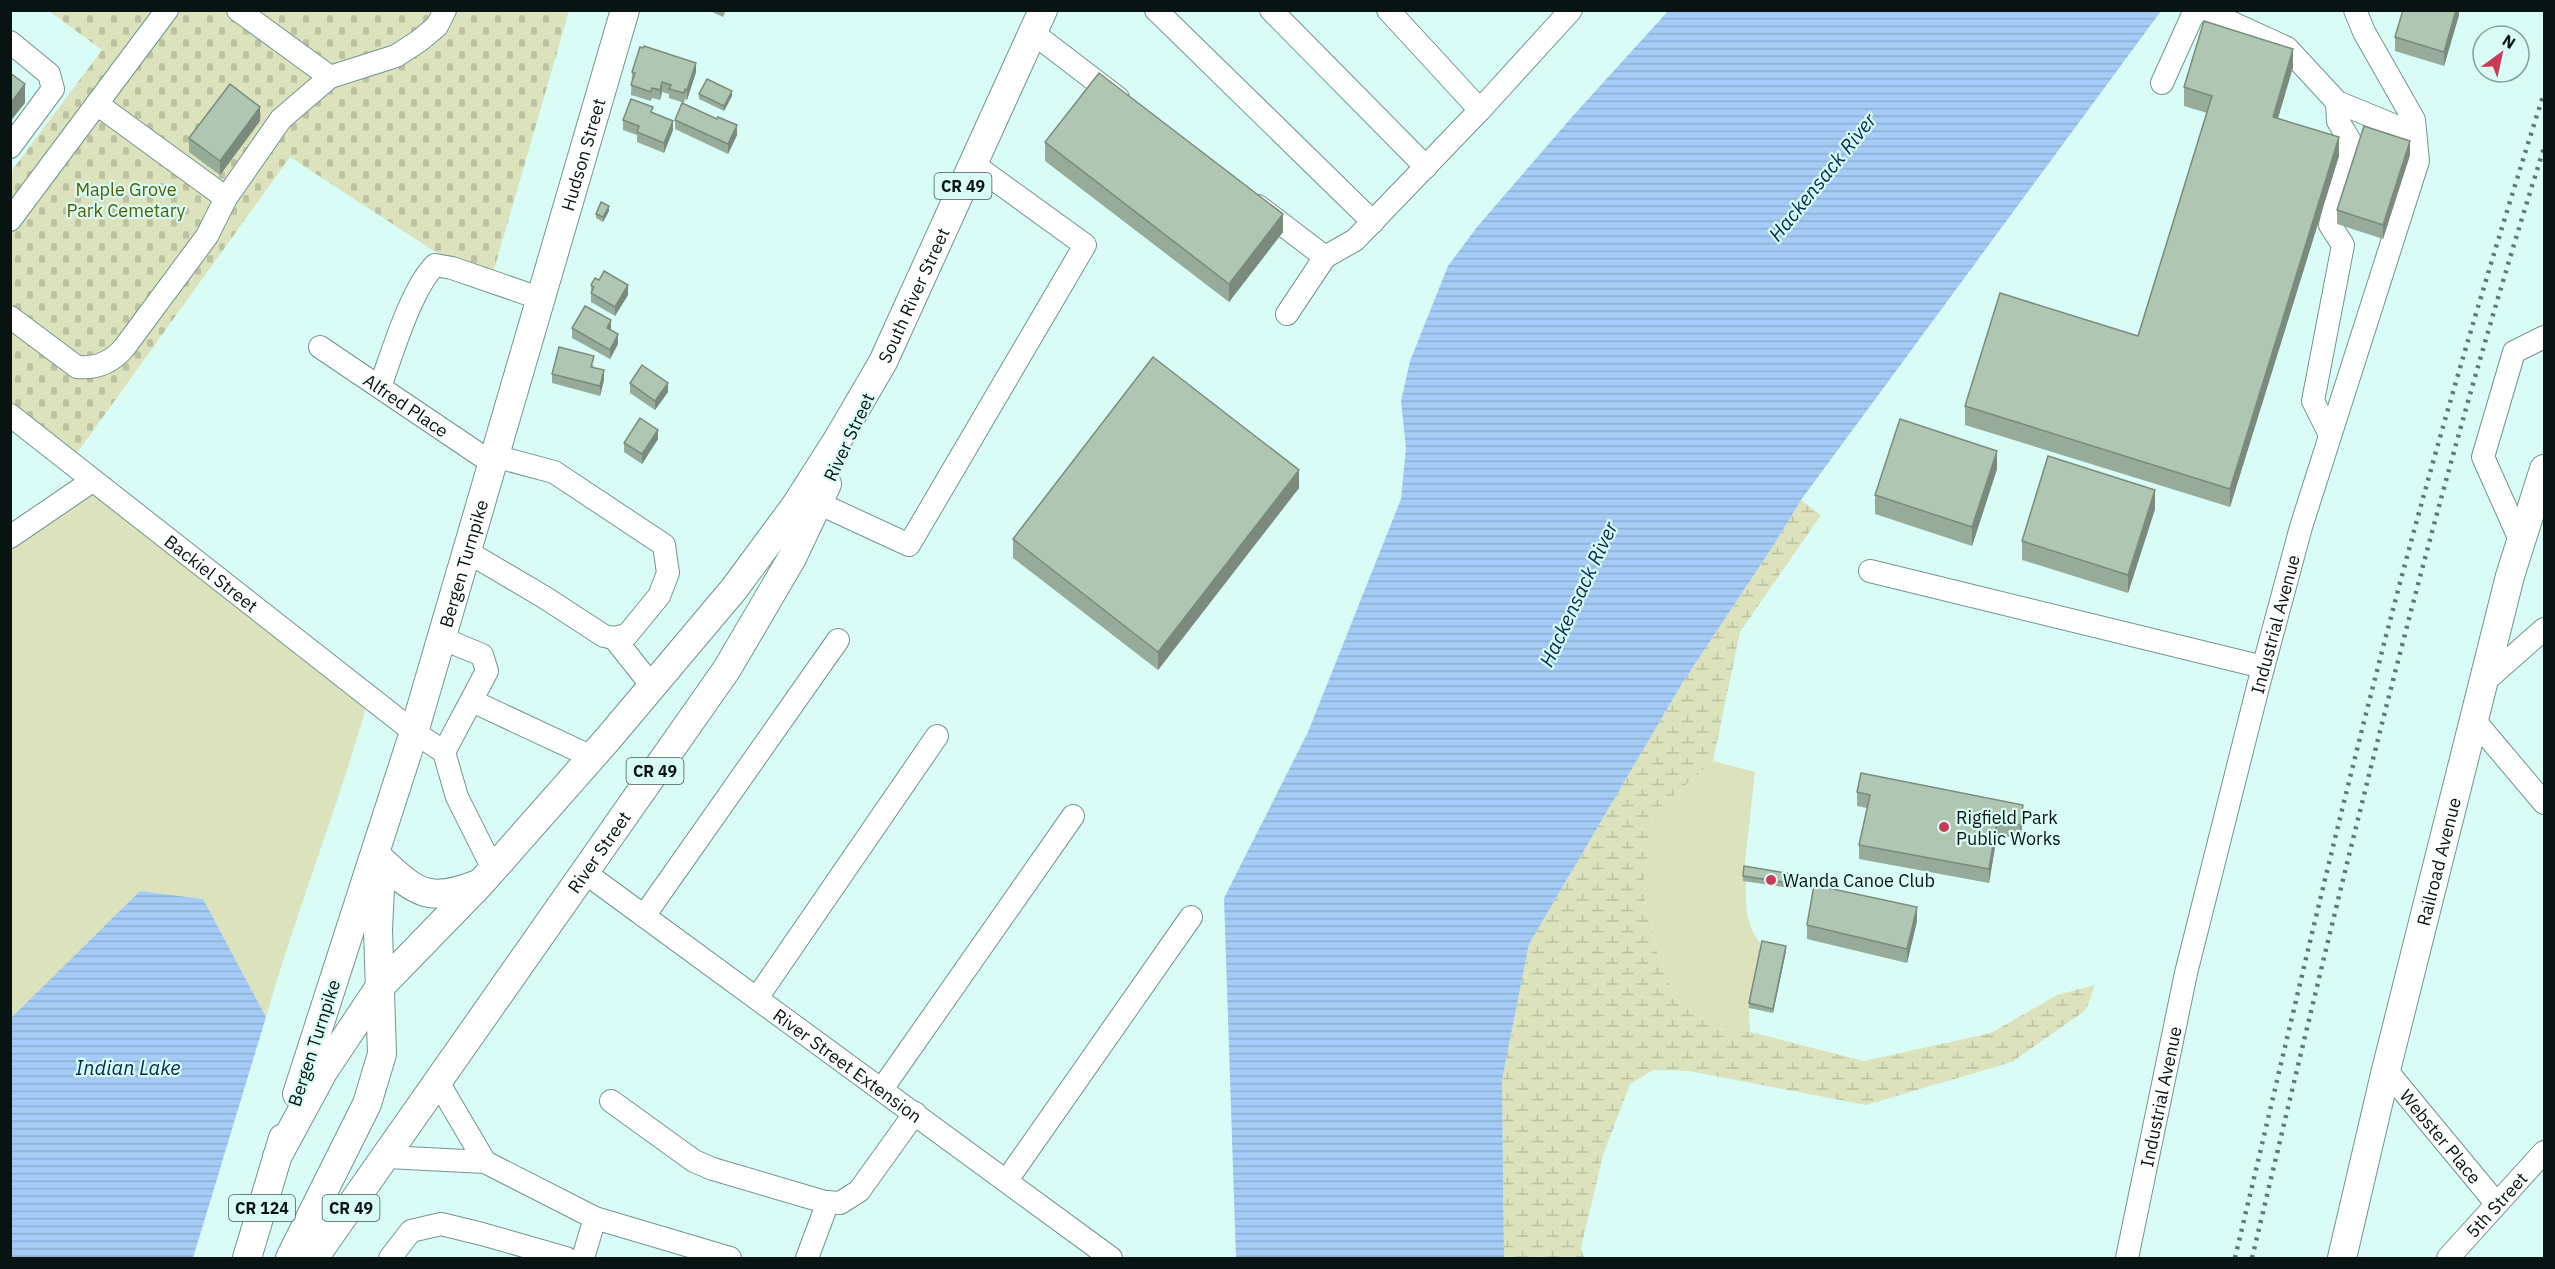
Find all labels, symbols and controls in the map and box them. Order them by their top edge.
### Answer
north arrow [2471,24,2531,84]
text: N [2499,30,2519,53]
street label: Hudson Street [555,96,610,214]
water label: Hackensack River [1762,107,1882,247]
road number: CR 49 [934,173,992,199]
park label: Maple Grove Park Cemetary [66,178,186,222]
street label: South River Street [873,224,954,367]
street label: Alfred Place [359,368,453,442]
street label: River Street [819,389,879,485]
street label: Bergen Turnpike [434,497,493,630]
water label: Hackensack River [1533,516,1624,671]
street label: Backiel Street [160,529,263,617]
street label: Industrial Avenue [2245,552,2305,696]
road number: CR 49 [626,758,684,784]
street label: Railroad Avenue [2411,795,2466,928]
street label: River Street [562,806,635,897]
place label: Rigfield Park Public Works [1956,806,2061,850]
marker: Rigfield Park Public Works [1937,820,1951,834]
place label: Wanda Canoe Club [1783,869,1935,892]
marker: Wanda Canoe Club [1764,873,1778,887]
street label: Bergen Turnpike [283,977,345,1109]
street label: River Street Extension [769,1003,927,1127]
street label: Industrial Avenue [2135,1024,2186,1169]
water label: Indian Lake [76,1054,180,1081]
street label: Webster Place [2395,1084,2487,1188]
street label: 5th Street [2461,1167,2532,1242]
road number: CR 124 [229,1195,295,1221]
road number: CR 49 [322,1195,380,1221]

